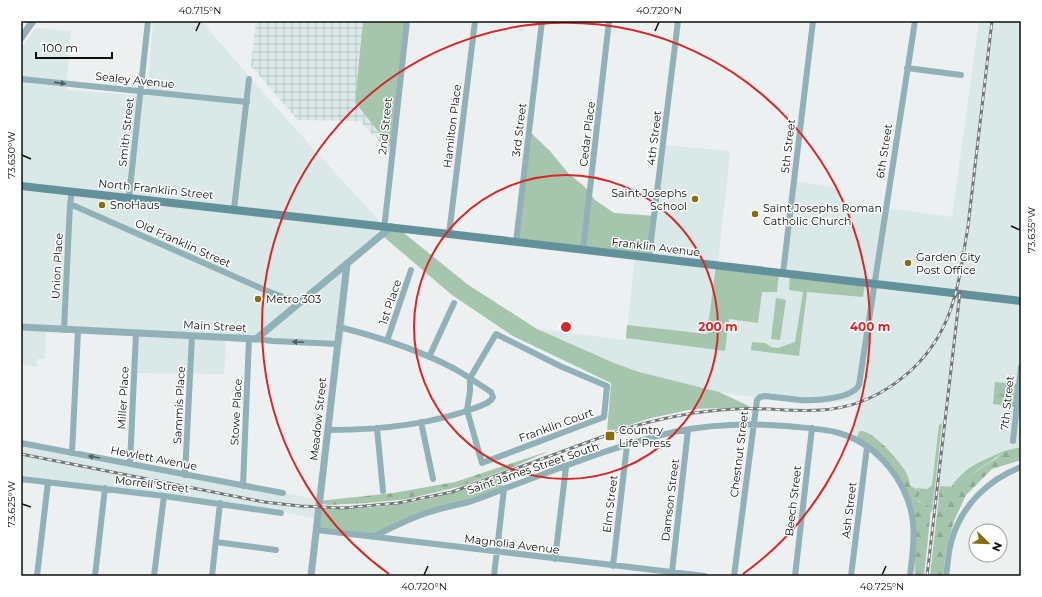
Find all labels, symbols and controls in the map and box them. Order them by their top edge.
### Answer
text: 40.715°N [179,4,221,17]
text: 40.720°N [636,4,682,17]
scale bar [36,34,112,60]
text: 100 m [42,40,78,55]
street label: Sealey Avenue [95,69,176,91]
one-way arrow [54,80,66,86]
street label: Hamilton Place [440,83,464,169]
street label: Smith Street [115,96,137,167]
street label: 2nd Street [375,96,395,155]
street label: Cedar Place [576,100,598,167]
street label: 3rd Street [509,102,529,158]
street label: 4th Street [644,109,664,166]
street label: 5th Street [778,118,798,174]
street label: 6th Street [873,122,895,179]
text: 73.630°W [5,131,18,179]
street label: North Franklin Street [98,176,215,202]
place label: Saint Josephs School [611,186,688,213]
marker: Saint Josephs School [690,194,700,204]
place label: SnoHaus [110,198,160,212]
marker: SnoHaus [97,200,107,210]
place label: Saint Josephs Roman Catholic Church [763,201,882,228]
text: 73.635°W [1025,207,1038,253]
marker: Saint Josephs Roman Catholic Church [750,209,760,219]
street label: Old Franklin Street [133,216,234,271]
street label: Union Place [48,232,66,300]
street label: Franklin Avenue [611,235,701,259]
place label: Garden City Post Office [916,250,980,277]
marker: Garden City Post Office [903,258,913,268]
street label: 1st Place [376,277,404,326]
place label: Metro 303 [266,292,321,306]
marker: Metro 303 [253,294,263,304]
street label: Main Street [183,317,248,335]
text: 200 m [698,319,738,334]
text: 400 m [850,319,890,334]
centre of rings [559,320,573,334]
one-way arrow [291,339,304,345]
street label: Sammis Place [170,365,188,444]
street label: Miller Place [114,366,132,430]
street label: 7th Street [997,375,1017,431]
street label: Meadow Street [307,376,329,461]
street label: Stowe Place [227,378,245,446]
street label: Franklin Court [517,405,596,445]
street label: Chestnut Street [727,409,751,498]
place label: Country Life Press [619,423,672,450]
marker: Country Life Press [604,430,616,442]
street label: Saint James Street South [465,439,601,497]
street label: Hewlett Avenue [110,443,199,473]
one-way arrow [88,454,100,460]
street label: Damson Street [658,457,682,542]
street label: Beech Street [782,464,804,537]
street label: Morrell Street [114,473,190,496]
street label: Elm Street [600,474,621,534]
street label: Ash Street [839,480,859,539]
text: 73.625°W [5,481,18,527]
north arrow [968,523,1008,563]
street label: Magnolia Avenue [464,531,561,557]
text: N [989,540,1005,554]
text: 40.720°N [401,580,447,593]
text: 40.725°N [860,580,904,593]

